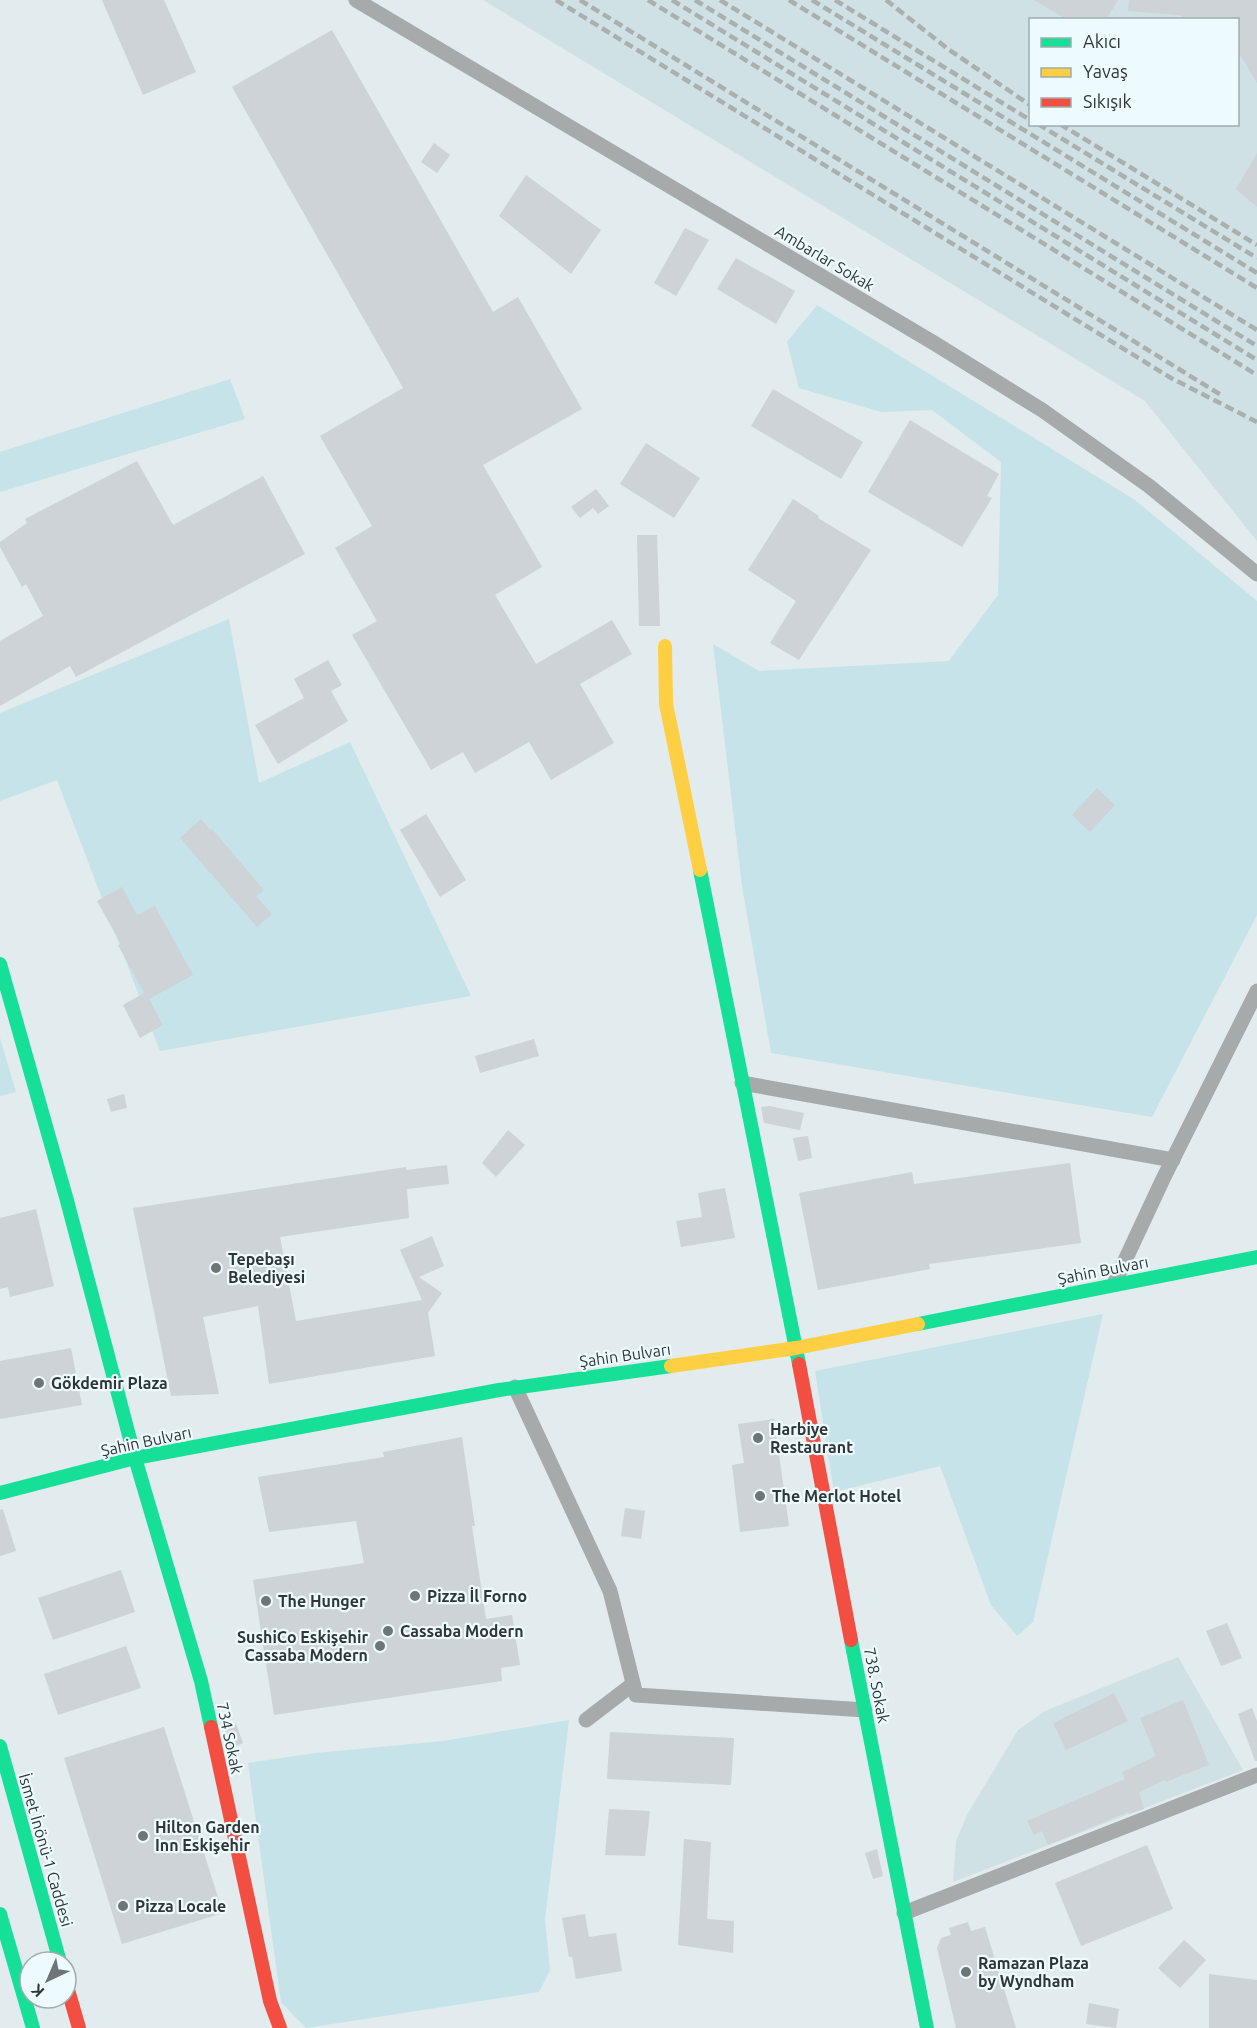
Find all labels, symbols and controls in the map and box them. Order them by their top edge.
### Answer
legend [1029,18,1239,126]
text: Akıcı [1083,31,1121,51]
text: Yavaş [1083,61,1128,81]
text: Sıkışık [1083,91,1132,111]
street label: Ambarlar Sokak [772,221,878,295]
place label: Tepebaşı Belediyesi [228,1250,305,1286]
street label: Şahin Bulvarı [1056,1252,1150,1288]
marker: Tepebaşı Belediyesi [209,1261,223,1275]
street label: Şahin Bulvarı [578,1340,672,1370]
place label: Gökdemir Plaza [51,1374,168,1392]
marker: Gökdemir Plaza [32,1376,46,1390]
place label: Harbiye Restaurant [770,1420,853,1456]
street label: Şahin Bulvarı [99,1423,193,1459]
marker: Harbiye Restaurant [751,1431,765,1445]
place label: The Merlot Hotel [772,1487,901,1505]
marker: The Merlot Hotel [753,1489,767,1503]
place label: Pizza İl Forno [427,1587,527,1605]
marker: Pizza İl Forno [408,1589,422,1603]
place label: The Hunger [278,1592,366,1610]
marker: The Hunger [259,1594,273,1608]
place label: Cassaba Modern [400,1622,524,1640]
marker: Cassaba Modern [381,1624,395,1638]
place label: SushiCo Eskişehir Cassaba Modern [237,1628,368,1664]
marker: SushiCo Eskişehir Cassaba Modern [373,1639,387,1653]
street label: 738. Sokak [861,1646,893,1724]
street label: 734 Sokak [214,1700,246,1776]
street label: İsmet İnönü-1 Caddesi [16,1771,76,1929]
place label: Hilton Garden Inn Eskişehir [155,1818,260,1855]
marker: Hilton Garden Inn Eskişehir [136,1829,150,1843]
place label: Pizza Locale [135,1897,226,1915]
marker: Pizza Locale [116,1899,130,1913]
north arrow [18,1950,78,2010]
place label: Ramazan Plaza by Wyndham [978,1954,1089,1990]
marker: Ramazan Plaza by Wyndham [959,1965,973,1979]
text: K [27,1980,48,2001]

